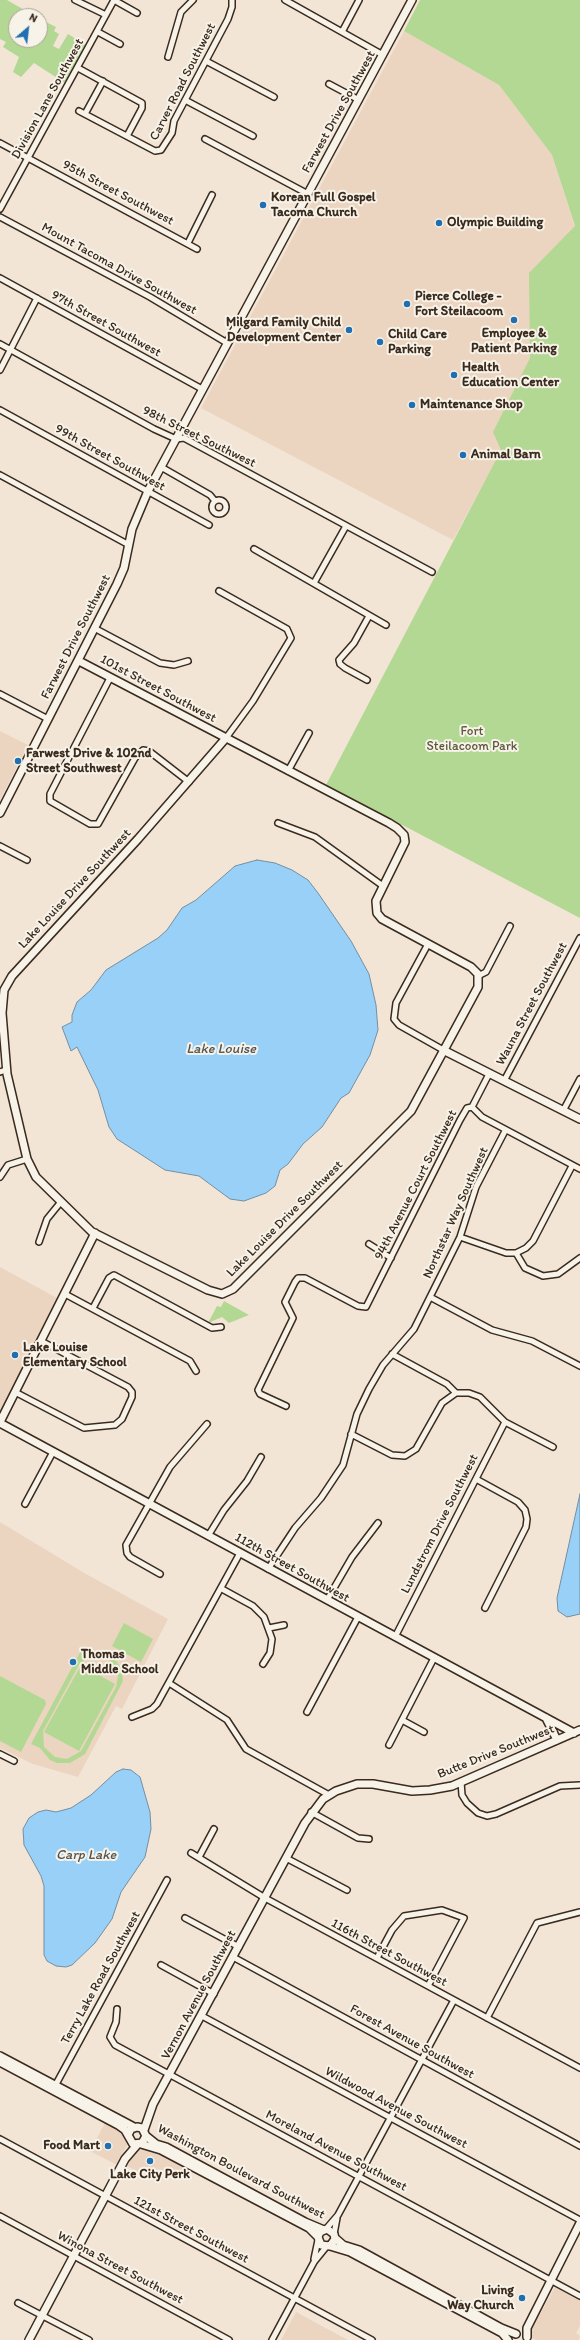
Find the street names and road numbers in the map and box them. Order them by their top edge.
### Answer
street label: Carver Road Southwest [147,21,219,143]
street label: Division Lane Southwest [8,36,88,162]
street label: Farwest Drive Southwest [299,48,379,176]
street label: 95th Street Southwest [60,157,176,229]
street label: Mount Tacoma Drive Southwest [39,220,199,318]
street label: 97th Street Southwest [48,287,164,361]
street label: 98th Street Southwest [140,403,258,471]
street label: 99th Street Southwest [52,421,168,495]
street label: Farwest Drive Southwest [38,572,114,702]
street label: 101st Street Southwest [97,652,219,726]
street label: Lake Louise Drive Southwest [15,826,135,952]
street label: Wauna Street Southwest [493,940,571,1068]
street label: 94th Avenue Court Southwest [371,1107,461,1263]
street label: Northstar Way Southwest [420,1145,492,1281]
street label: Lake Louise Drive Southwest [224,1158,346,1280]
street label: Lundstrom Drive Southwest [398,1452,482,1596]
street label: 112th Street Southwest [232,1530,352,1606]
street label: Butte Drive Southwest [435,1721,557,1783]
street label: Terry Lake Road Southwest [58,1909,144,2047]
street label: 116th Street Southwest [328,1916,450,1990]
street label: Vernon Avenue Southwest [158,1928,240,2062]
street label: Forest Avenue Southwest [347,2001,477,2083]
street label: Wildwood Avenue Southwest [322,2064,470,2152]
street label: Moreland Avenue Southwest [263,2107,409,2195]
street label: Washington Boulevard Southwest [155,2121,327,2223]
street label: 121st Street Southwest [131,2193,251,2267]
street label: Winona Street Southwest [54,2228,186,2308]

